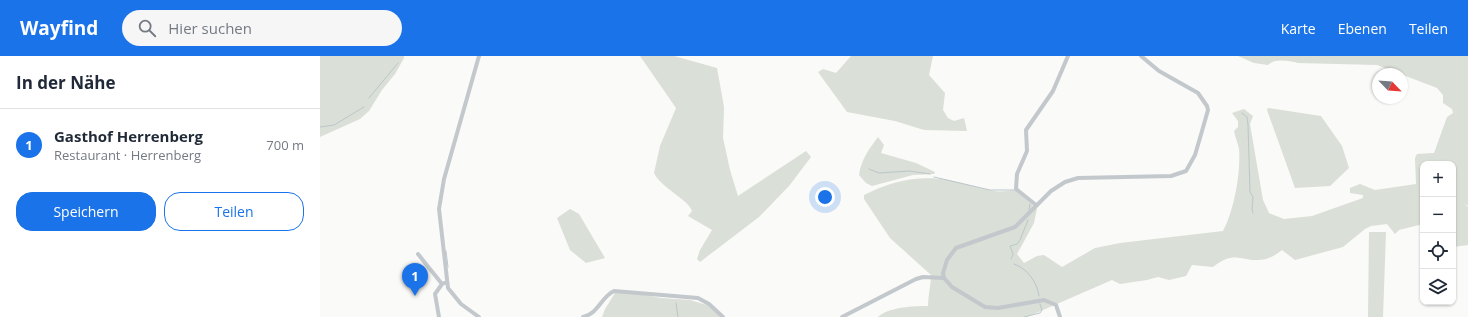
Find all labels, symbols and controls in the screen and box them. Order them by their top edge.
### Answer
search box [122,10,402,46]
text: Wayfind [20,15,98,41]
icon: search [136,17,158,39]
text: Hier suchen [168,18,252,38]
text: Karte [1281,19,1316,38]
text: Ebenen [1338,19,1387,38]
text: Teilen [1409,19,1448,38]
north arrow [1372,68,1408,104]
text: In der Nähe [16,71,115,94]
text: Gasthof Herrenberg [54,126,203,146]
text: 1 [25,136,33,154]
text: 700 m [266,136,304,154]
text: Restaurant · Herrenberg [54,146,201,164]
map controls [1420,161,1456,305]
button: + [1420,161,1456,197]
your location [815,187,835,207]
button: Speichern [16,192,156,231]
button: Teilen [164,192,304,231]
button: − [1420,197,1456,233]
button: locate [1420,233,1456,269]
pin: 1 [402,263,428,296]
button: layers [1420,269,1456,305]

